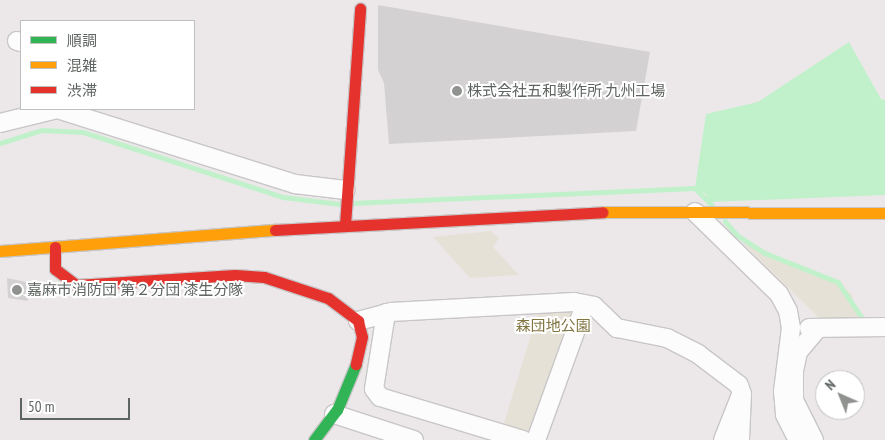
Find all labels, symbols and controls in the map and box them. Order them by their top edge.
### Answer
legend [20,20,195,110]
text: 順調 [67,31,97,50]
text: 混雑 [67,56,97,75]
text: 渋滞 [67,81,97,100]
place label: 株式会社五和製作所 九州工場 [467,82,665,100]
marker: 株式会社五和製作所 九州工場 [451,85,463,97]
place label: 嘉麻市消防団 第２分団 漆生分隊 [27,281,243,299]
marker: 嘉麻市消防団 第２分団 漆生分隊 [11,284,23,296]
park label: 森団地公園 [516,317,590,335]
north arrow [815,370,865,420]
text: N [821,376,839,394]
scale bar [22,388,132,420]
text: 50 m [28,397,54,416]

